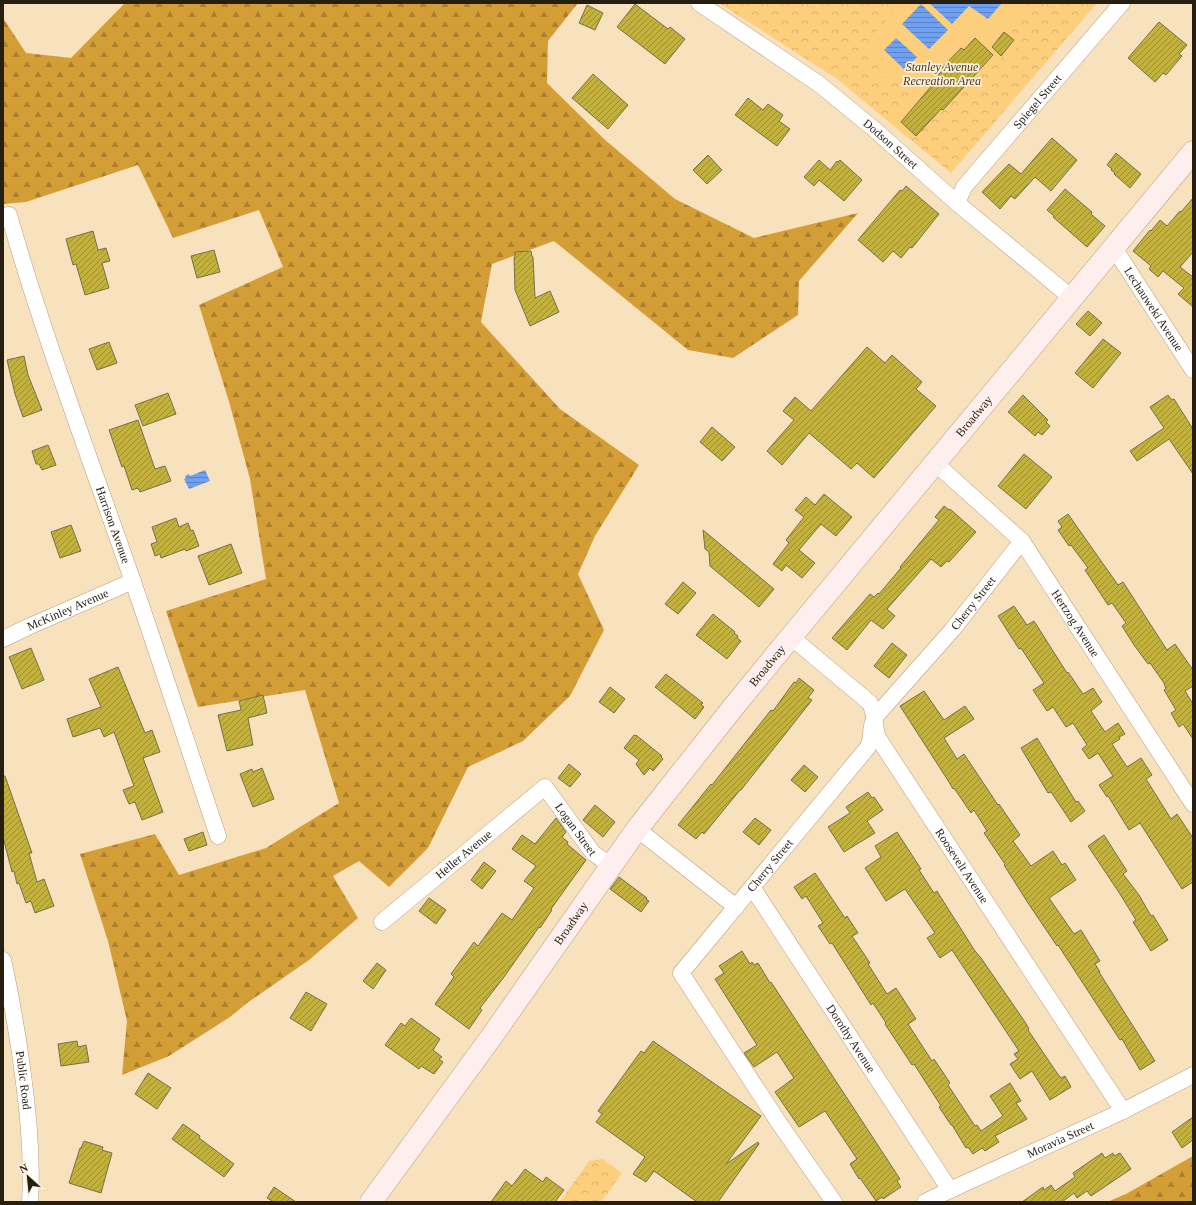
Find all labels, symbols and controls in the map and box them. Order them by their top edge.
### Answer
park label: Stanley Avenue Recreation Area [902,60,981,88]
street label: Spiegel Street [1010,71,1065,132]
street label: Dodson Street [860,116,921,172]
street label: Lechauweki Avenue [1121,265,1186,354]
street label: Broadway [953,393,995,440]
street label: Harrison Avenue [93,484,133,565]
street label: Cherry Street [948,573,999,633]
street label: McKinley Avenue [25,586,111,634]
street label: Hertzog Avenue [1049,587,1102,660]
street label: Broadway [746,642,788,689]
street label: Logan Street [552,800,600,859]
street label: Roosevelt Avenue [932,826,992,906]
street label: Heller Avenue [433,827,495,882]
street label: Cherry Street [744,836,796,895]
street label: Broadway [551,899,591,948]
street label: Dorothy Avenue [824,1002,878,1075]
street label: Public Road [13,1050,34,1110]
street label: Moravia Street [1025,1118,1096,1161]
north arrow [8,1157,48,1197]
text: N [17,1161,30,1175]

